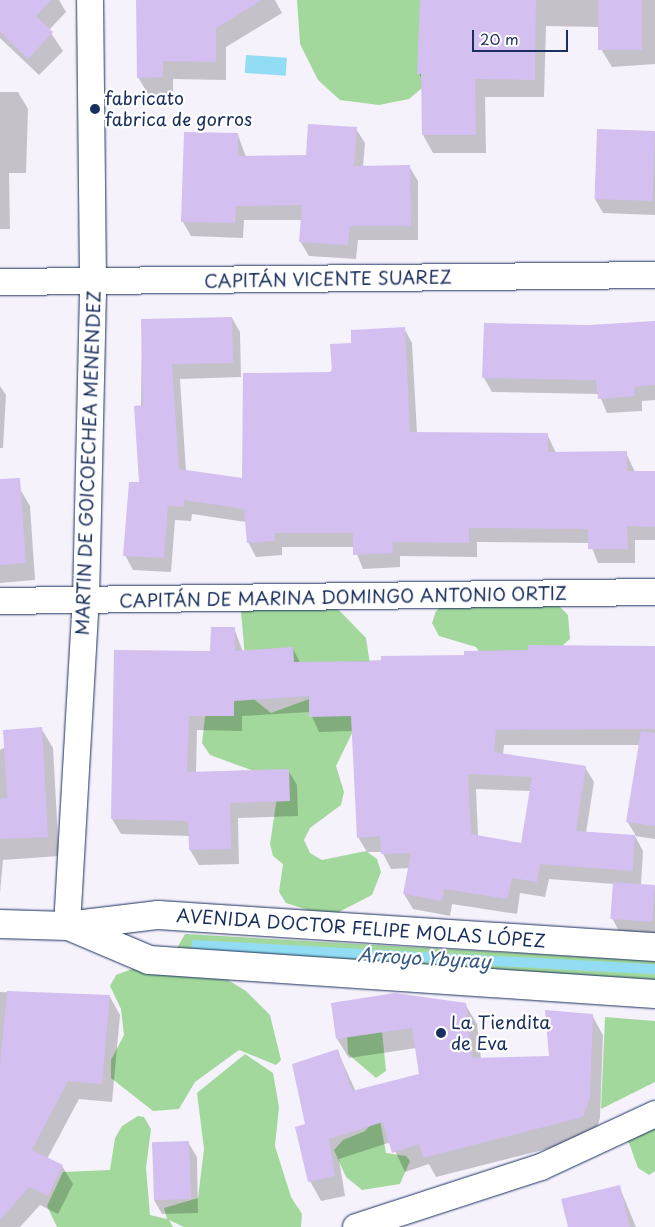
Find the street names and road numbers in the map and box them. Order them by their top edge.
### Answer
street label: CAPITÁN VICENTE SUAREZ [203,266,453,292]
street label: MARTIN DE GOICOECHEA MENENDEZ [71,290,105,636]
street label: CAPITÁN DE MARINA DOMINGO ANTONIO ORTIZ [116,582,570,612]
street label: AVENIDA DOCTOR FELIPE MOLAS LÓPEZ [176,904,546,952]

